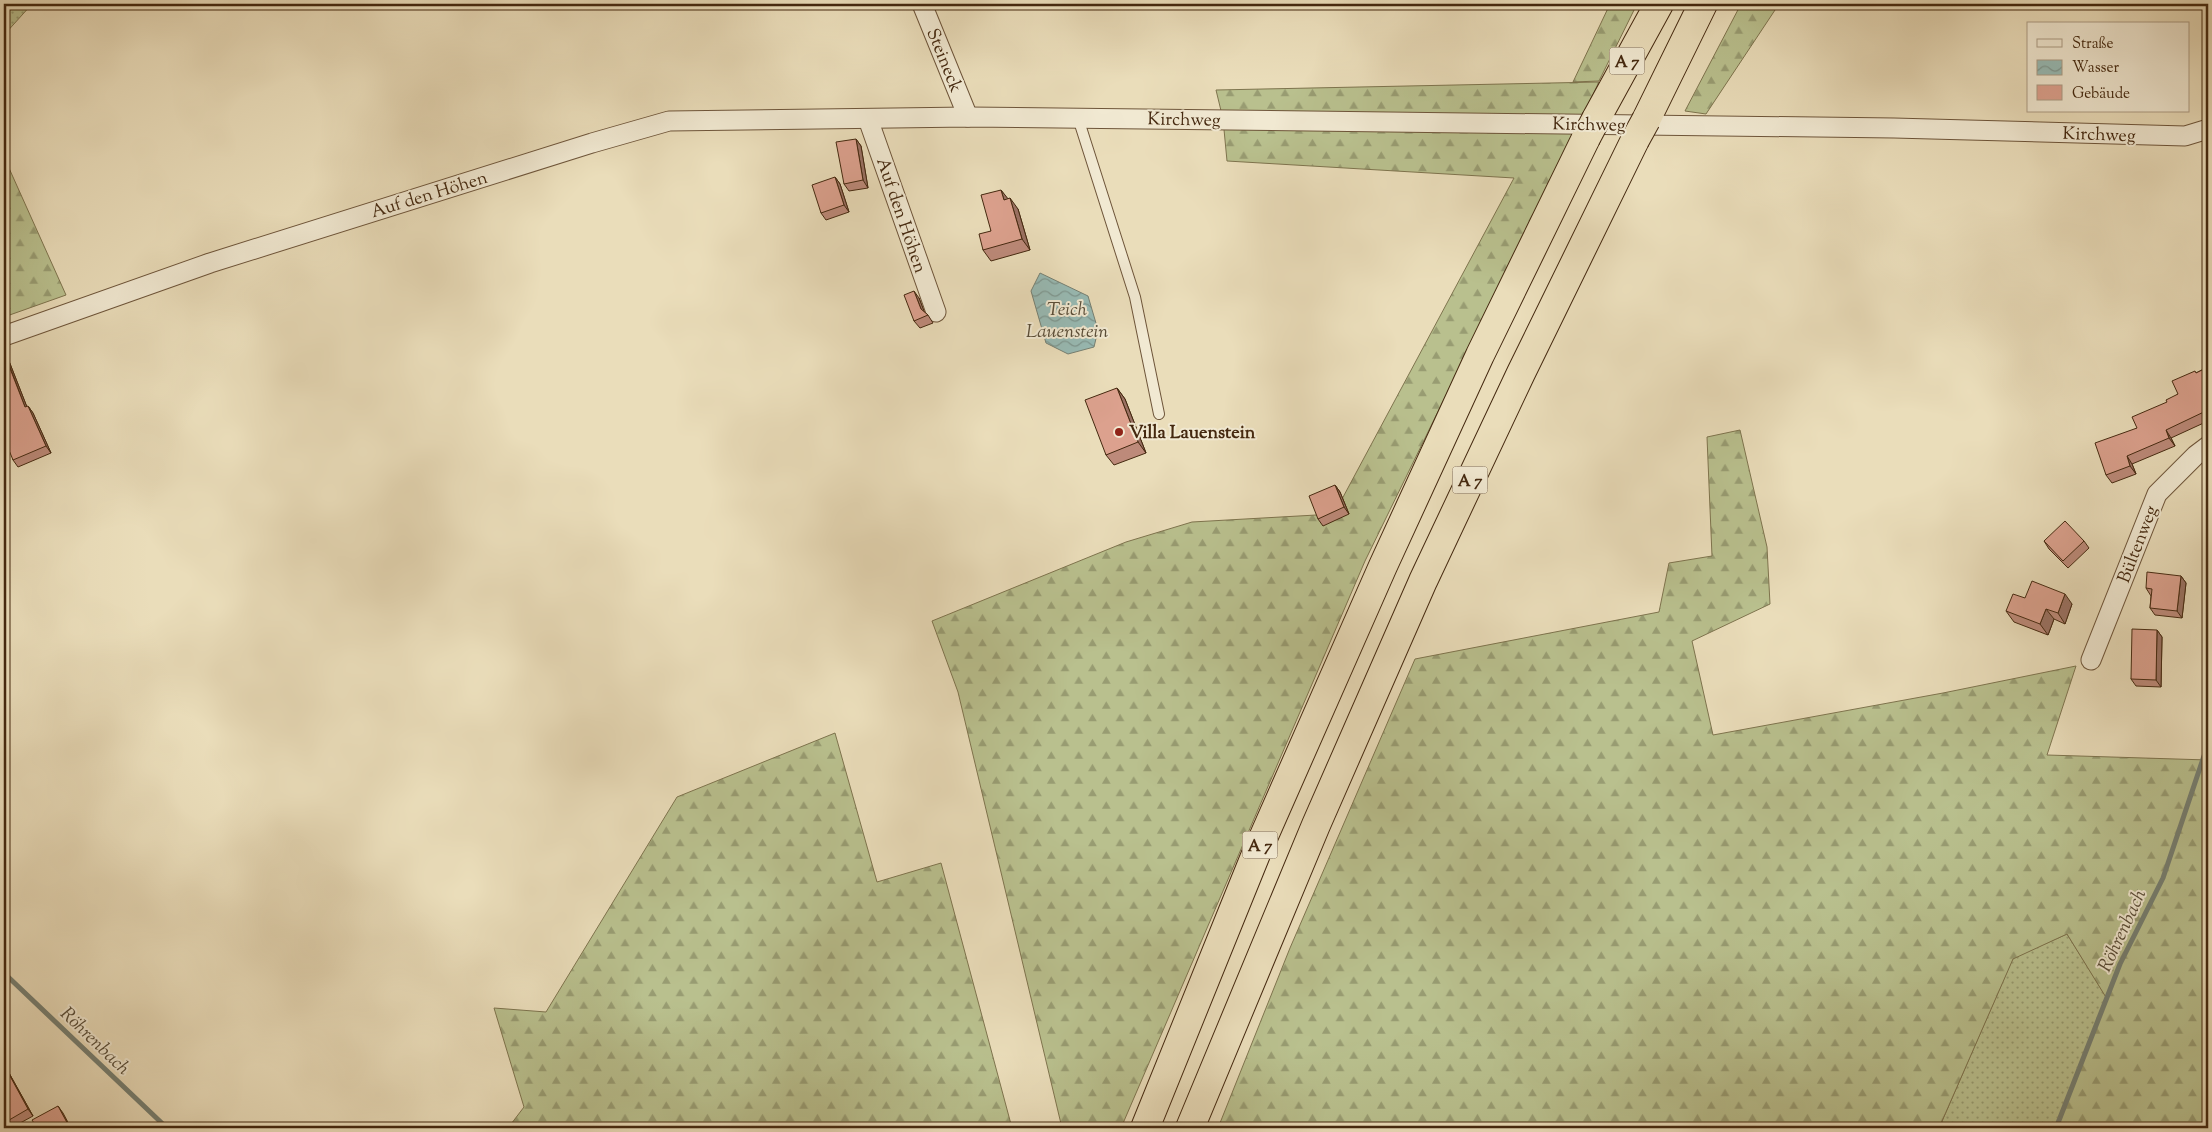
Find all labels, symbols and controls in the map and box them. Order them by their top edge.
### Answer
legend [2027,22,2190,112]
street label: Steineck [919,25,968,97]
text: Straße [2072,34,2114,55]
road number: A 7 [1610,48,1644,74]
text: Wasser [2072,58,2119,79]
text: Gebäude [2072,84,2130,105]
street label: Kirchweg [1147,107,1221,135]
street label: Kirchweg [1552,112,1626,140]
street label: Kirchweg [2062,122,2136,150]
street label: Auf den Höhen [868,154,932,277]
street label: Auf den Höhen [368,166,491,226]
water label: Teich Lauenstein [1026,297,1108,346]
place label: Villa Lauenstein [1129,421,1256,447]
marker: Villa Lauenstein [1113,426,1125,438]
road number: A 7 [1452,466,1488,494]
street label: Bültenweg [2112,502,2166,587]
road number: A 7 [1242,832,1278,858]
water label: Röhrenbach [2092,885,2154,977]
water label: Röhrenbach [53,1001,136,1083]

